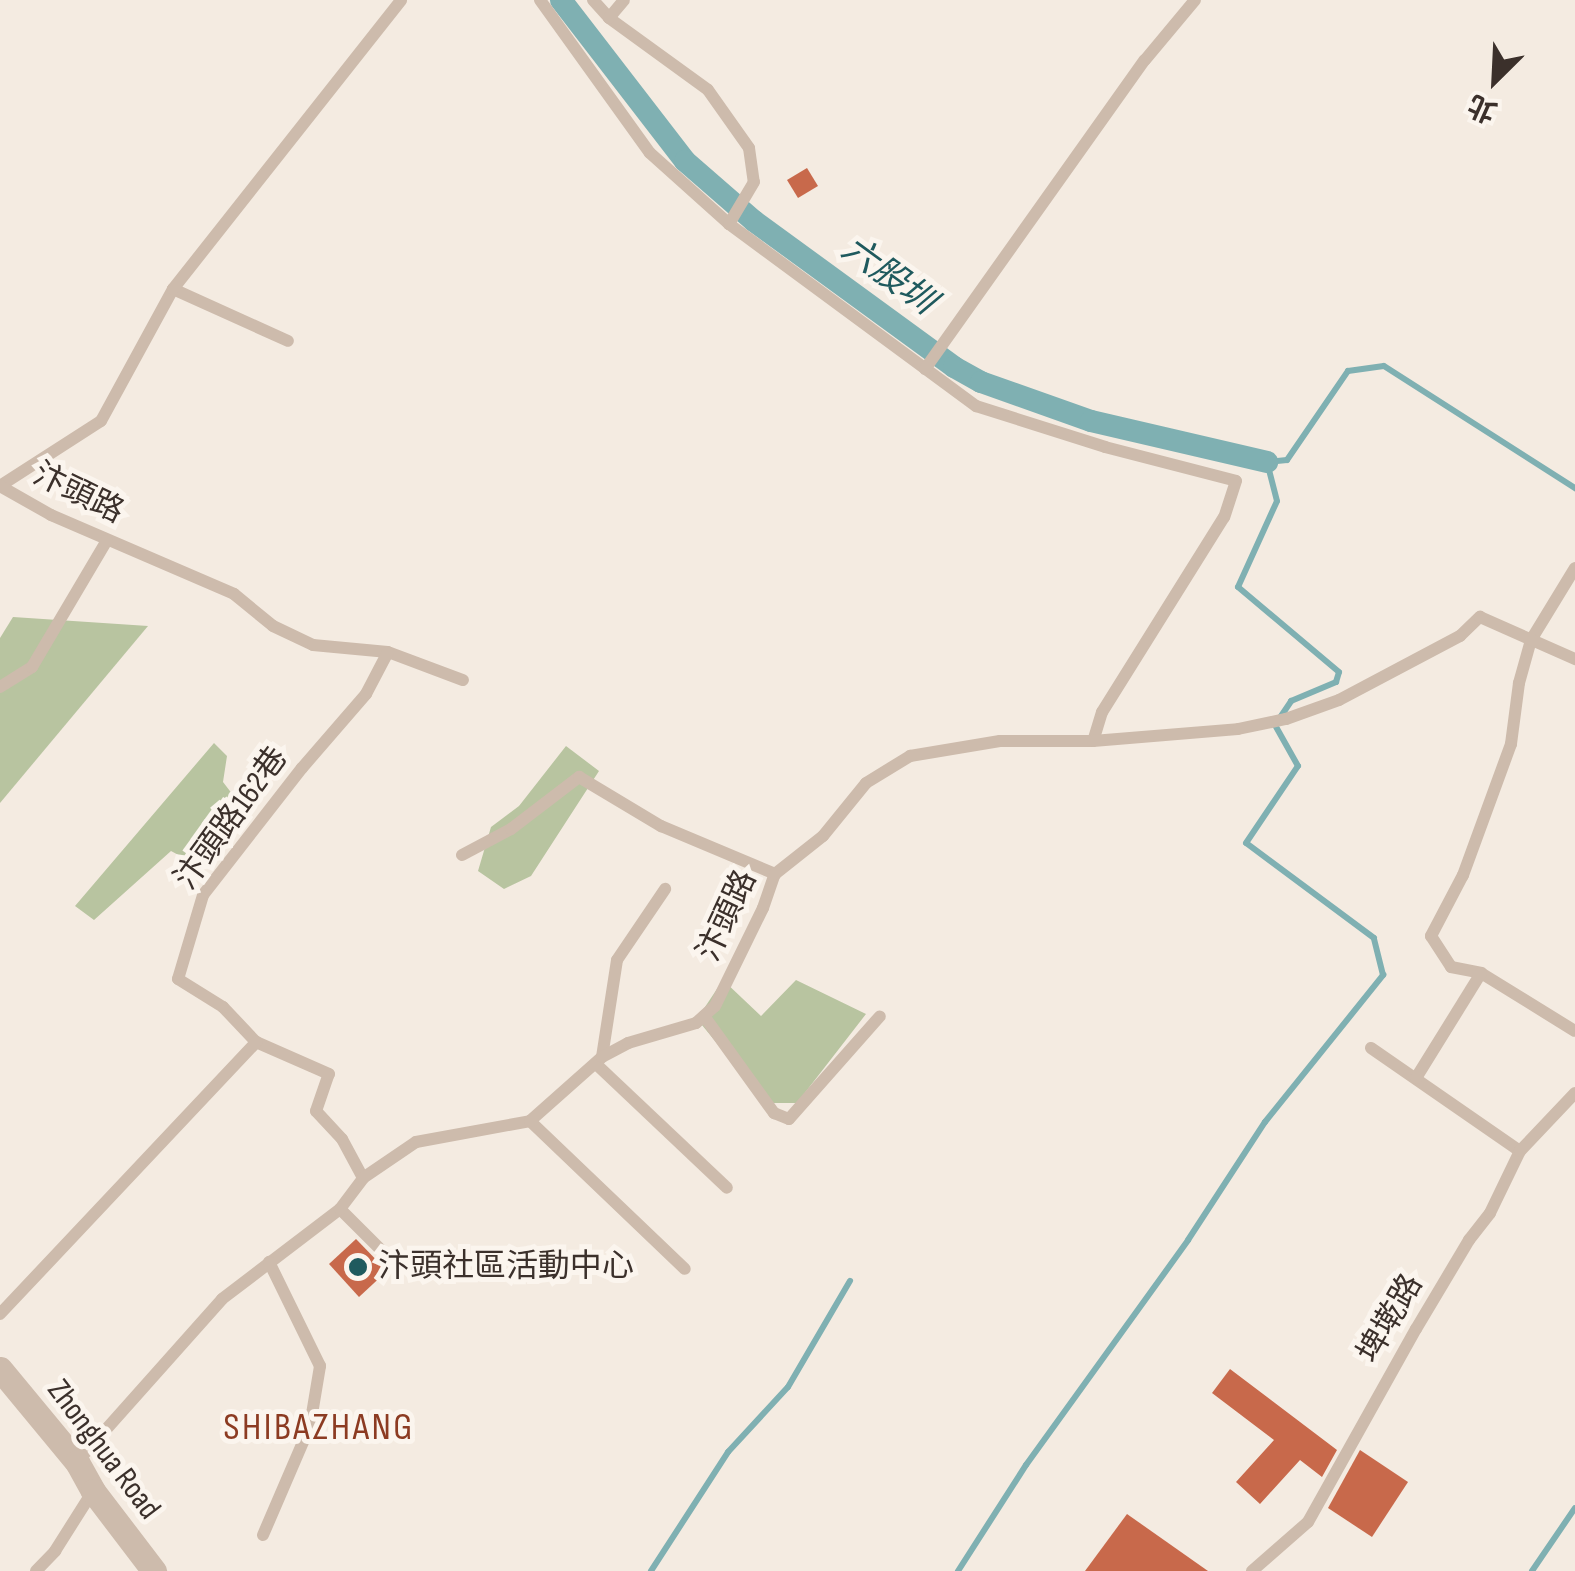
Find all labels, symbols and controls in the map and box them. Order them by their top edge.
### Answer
north arrow [1445,30,1545,130]
text: 北 [1463,87,1502,129]
water label: 六股圳 [833,228,943,324]
street label: 汴頭路 [26,456,130,532]
street label: 汴頭路162巷 [167,740,297,898]
street label: 汴頭路 [690,864,766,968]
place label: 汴頭社區活動中心 [378,1248,634,1286]
marker: 汴頭社區活動中心 [347,1256,369,1278]
street label: 埤墘路 [1350,1268,1432,1370]
street label: Zhonghua Road [38,1373,168,1527]
district label: SHIBAZHANG [223,1405,415,1451]

